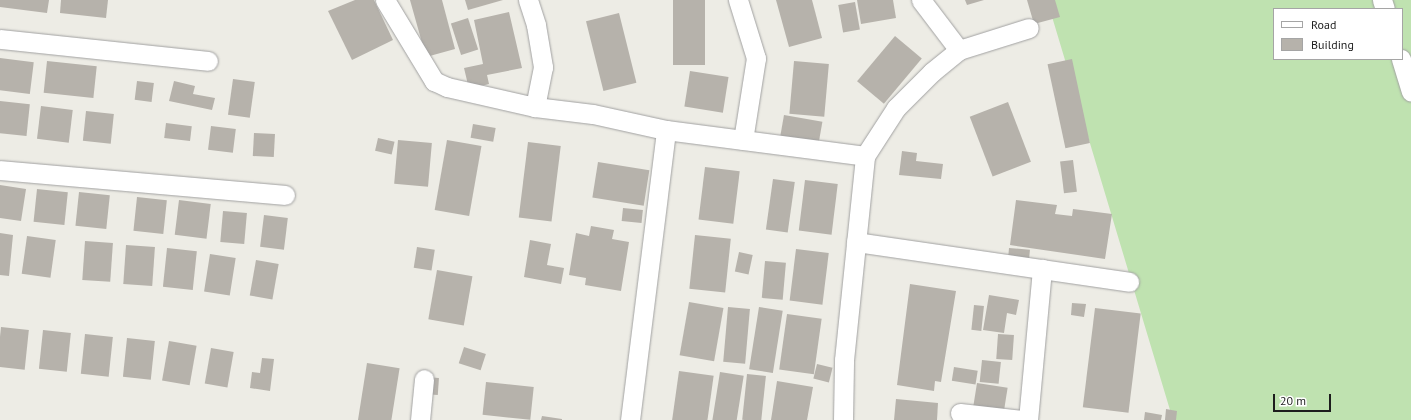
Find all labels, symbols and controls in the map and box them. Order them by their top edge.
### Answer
legend [1273,8,1403,60]
text: Road [1311,17,1336,32]
text: Building [1311,37,1354,52]
scale bar [1275,386,1333,412]
text: 20 m [1280,393,1306,408]

